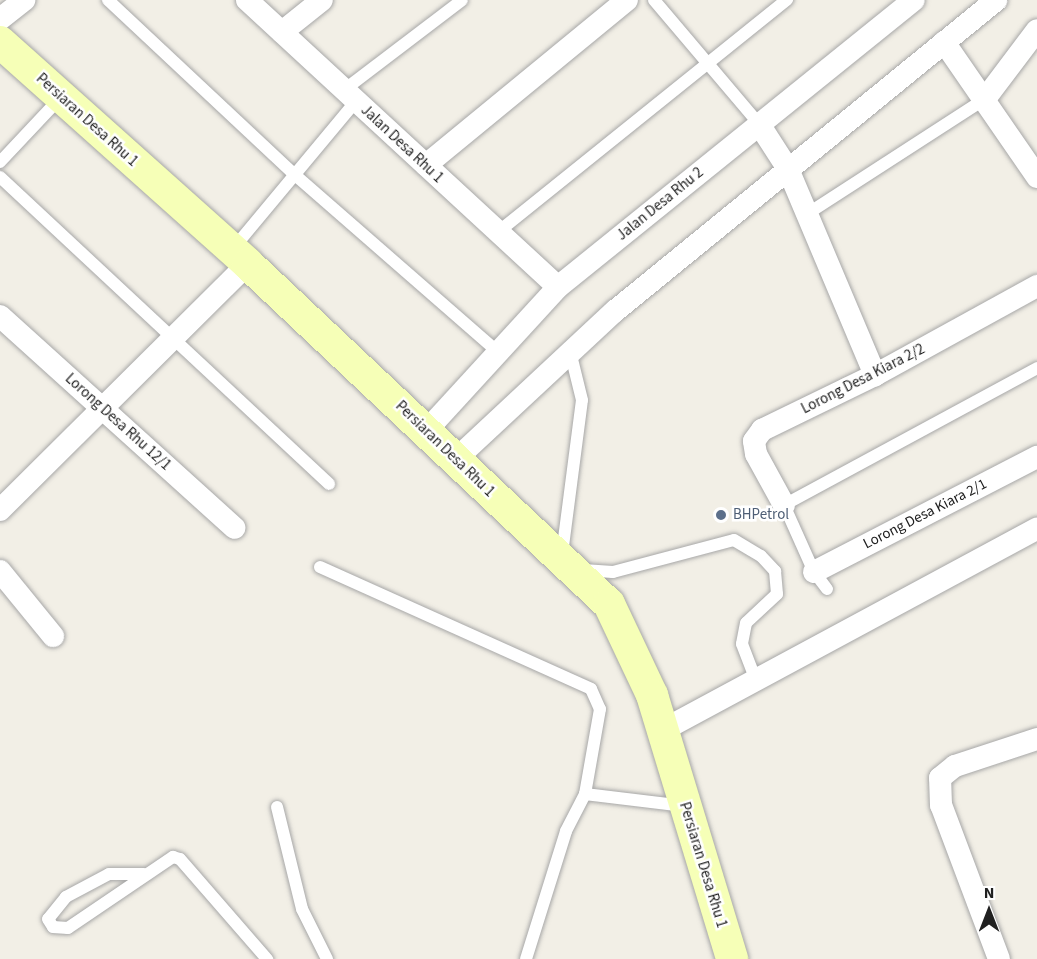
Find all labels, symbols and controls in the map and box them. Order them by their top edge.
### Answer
street label: Persiaran Desa Rhu 1 [32,70,142,170]
street label: Jalan Desa Rhu 1 [357,101,447,187]
street label: Jalan Desa Rhu 2 [613,164,707,244]
street label: Lorong Desa Kiara 2/2 [798,340,928,418]
street label: Lorong Desa Rhu 12/1 [61,370,175,474]
street label: Persiaran Desa Rhu 1 [392,397,498,501]
street label: Lorong Desa Kiara 2/1 [860,475,990,553]
place label: BHPetrol [733,506,789,524]
marker: BHPetrol [714,508,728,522]
street label: Persiaran Desa Rhu 1 [675,800,731,930]
north arrow [959,881,1019,941]
text: N [984,882,994,904]

